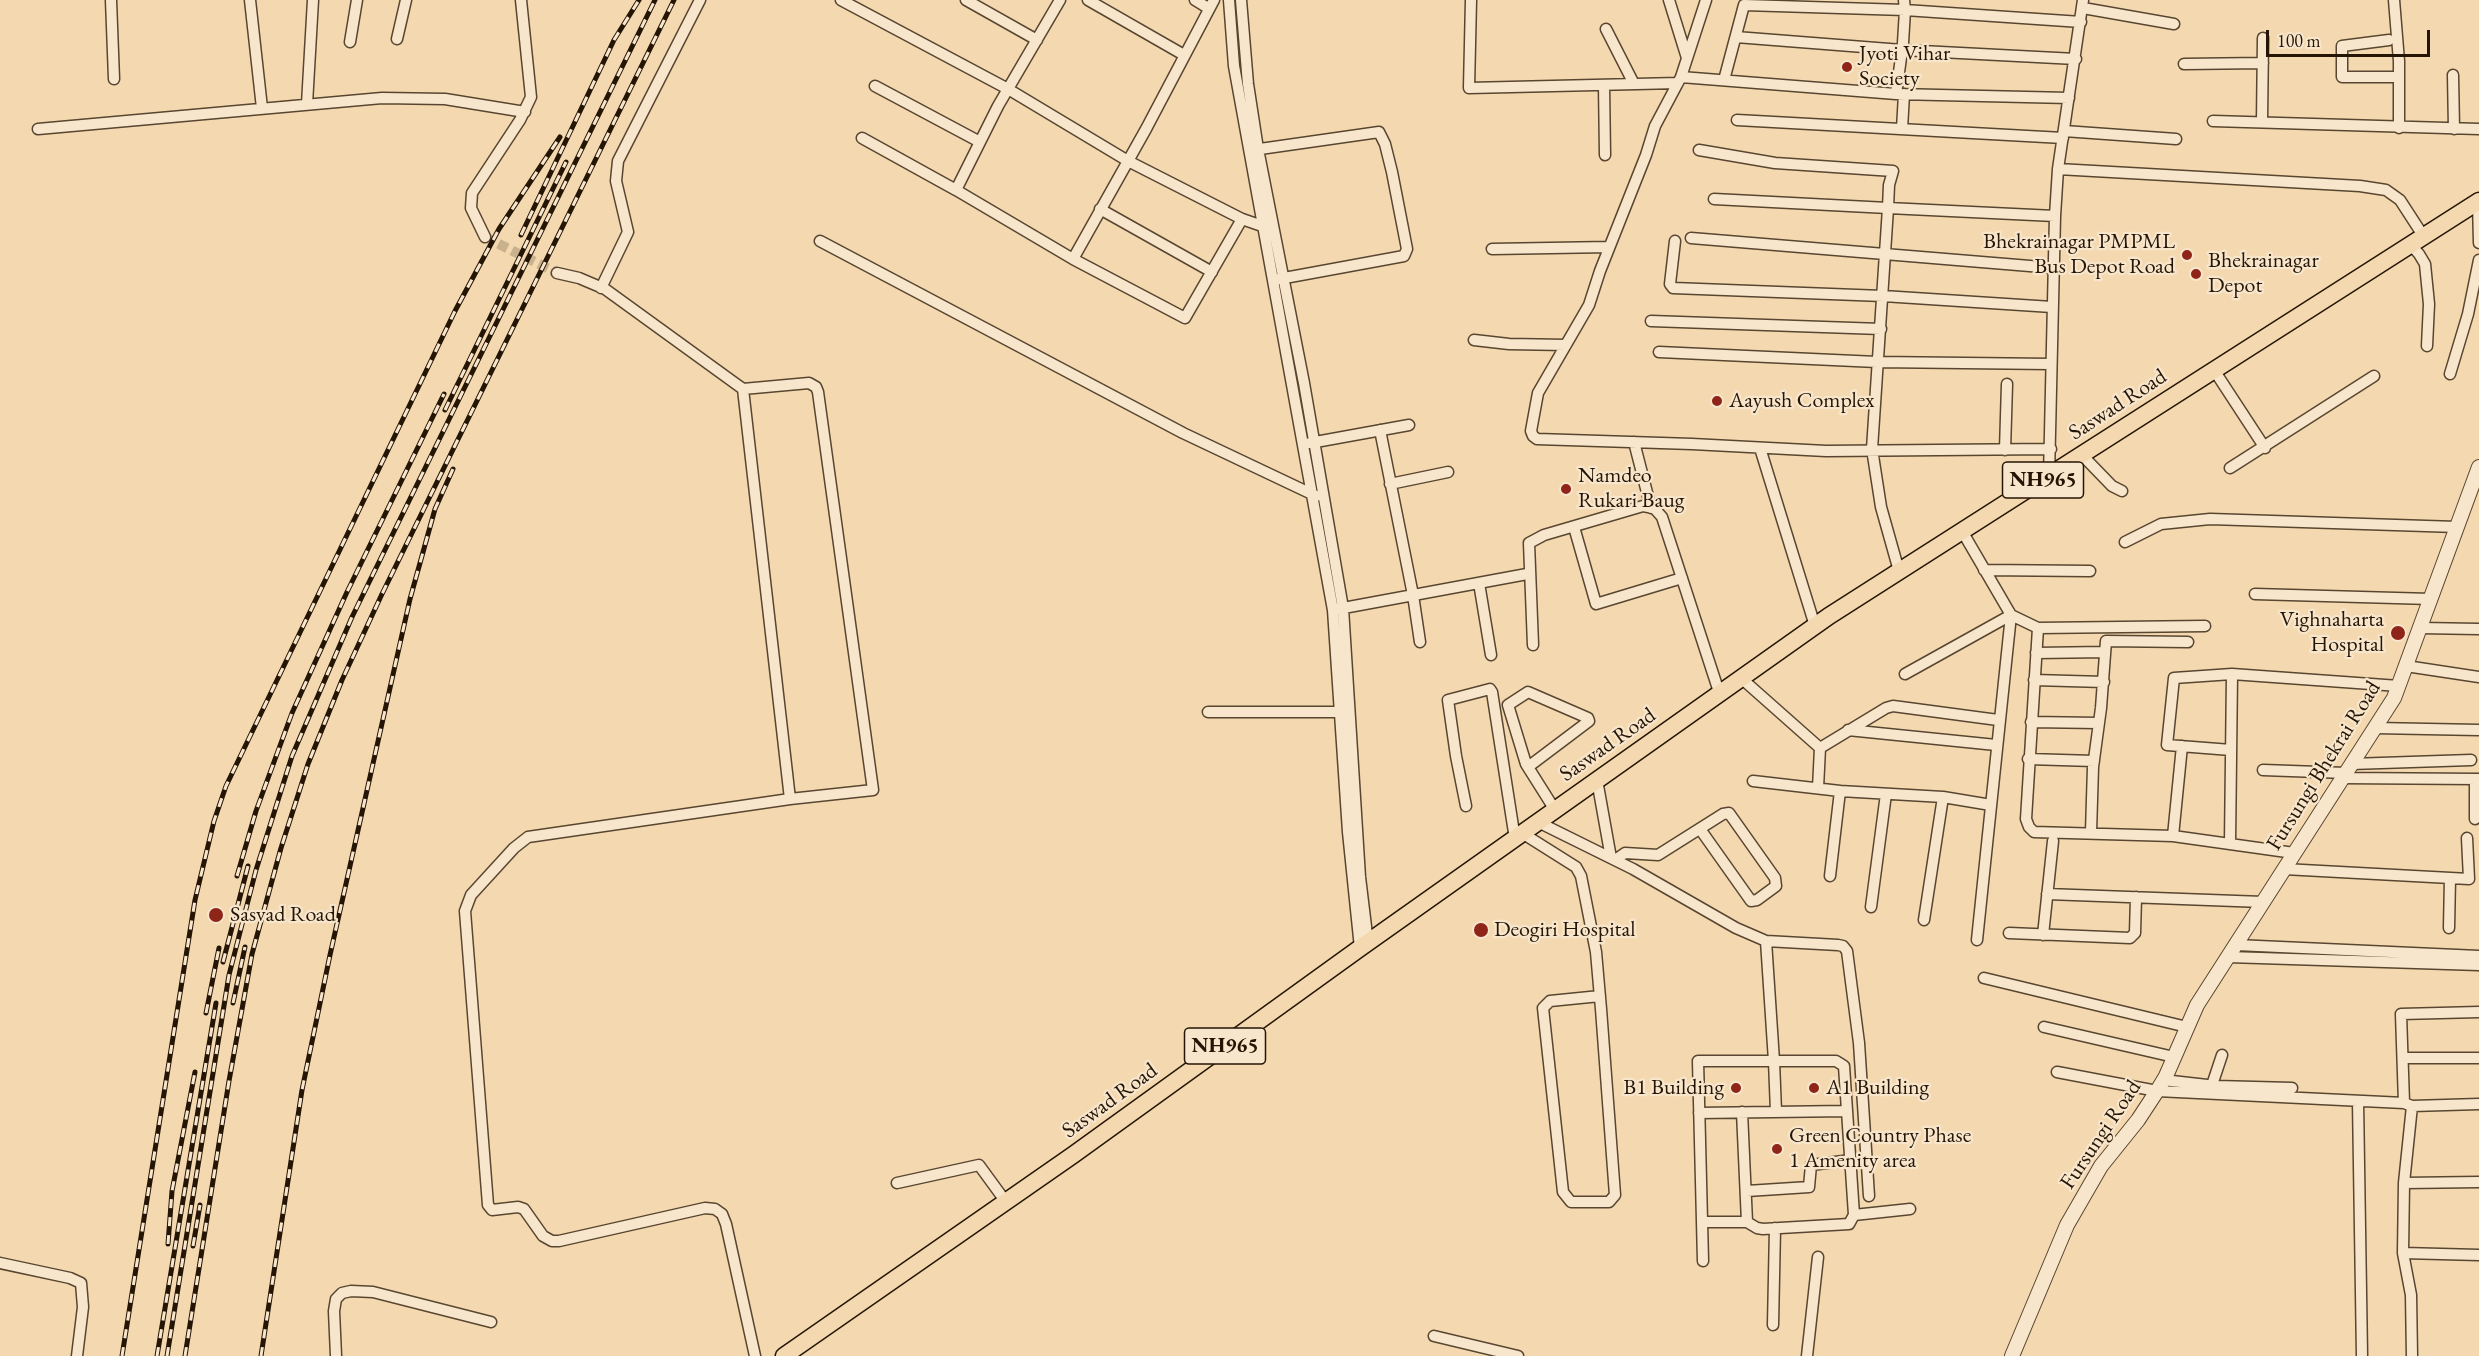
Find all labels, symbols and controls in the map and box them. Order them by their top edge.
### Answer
scale bar [2269,18,2432,56]
text: 100 m [2277,29,2321,52]
place label: Jyoti Vihar Society [1859,41,1950,92]
marker: Jyoti Vihar Society [1840,60,1854,74]
place label: Bhekrainagar PMPML Bus Depot Road [1983,229,2175,280]
marker: Bhekrainagar PMPML Bus Depot Road [2180,248,2194,262]
place label: Bhekrainagar Depot [2208,248,2319,300]
marker: Bhekrainagar Depot [2189,267,2203,281]
street label: Saswad Road [2064,364,2172,446]
place label: Aayush Complex [1729,388,1875,414]
marker: Aayush Complex [1710,394,1724,408]
road number: NH965 [2002,462,2084,498]
place label: Namdeo Rukari Baug [1578,463,1684,514]
marker: Namdeo Rukari Baug [1559,482,1573,496]
place label: Vighnaharta Hospital [2280,607,2384,658]
marker: Vighnaharta Hospital [2389,624,2407,642]
street label: Fursungi Bhekrai Road [2261,676,2387,856]
street label: Saswad Road [1555,702,1661,788]
place label: Sasvad Road [230,902,336,928]
marker: Sasvad Road [207,906,225,924]
place label: Deogiri Hospital [1494,917,1636,943]
marker: Deogiri Hospital [1472,921,1490,939]
road number: NH965 [1184,1028,1266,1064]
street label: Saswad Road [1057,1058,1163,1144]
place label: B1 Building [1623,1075,1724,1101]
place label: A1 Building [1826,1075,1929,1101]
street label: Fursungi Road [2055,1075,2147,1195]
marker: B1 Building [1729,1081,1743,1095]
marker: A1 Building [1807,1081,1821,1095]
place label: Green Country Phase 1 Amenity area [1789,1123,1971,1174]
marker: Green Country Phase 1 Amenity area [1770,1142,1784,1156]

